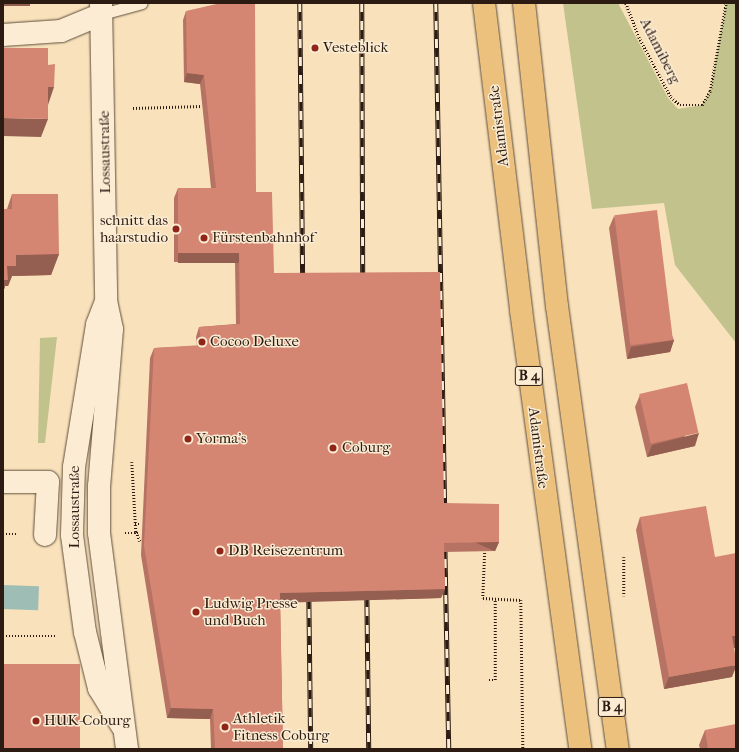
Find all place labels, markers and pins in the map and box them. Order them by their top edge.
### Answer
place label: Vesteblick [323,39,388,57]
marker: Vesteblick [310,43,320,53]
place label: schnitt das haarstudio [100,211,168,246]
marker: schnitt das haarstudio [171,224,181,234]
place label: Fürstenbahnhof [212,229,315,247]
marker: Fürstenbahnhof [199,233,209,243]
place label: Cocoo Deluxe [210,333,299,351]
marker: Cocoo Deluxe [197,337,207,347]
place label: Yorma's [196,430,247,448]
marker: Yorma's [183,434,193,444]
place label: Coburg [342,439,390,457]
marker: Coburg [327,442,339,454]
place label: DB Reisezentrum [228,542,343,560]
marker: DB Reisezentrum [215,546,225,556]
place label: Ludwig Presse und Buch [204,594,298,629]
marker: Ludwig Presse und Buch [191,607,201,617]
place label: Athletik Fitness Coburg [233,709,329,744]
place label: HUK-Coburg [44,712,131,730]
marker: HUK-Coburg [31,716,41,726]
marker: Athletik Fitness Coburg [220,722,230,732]

